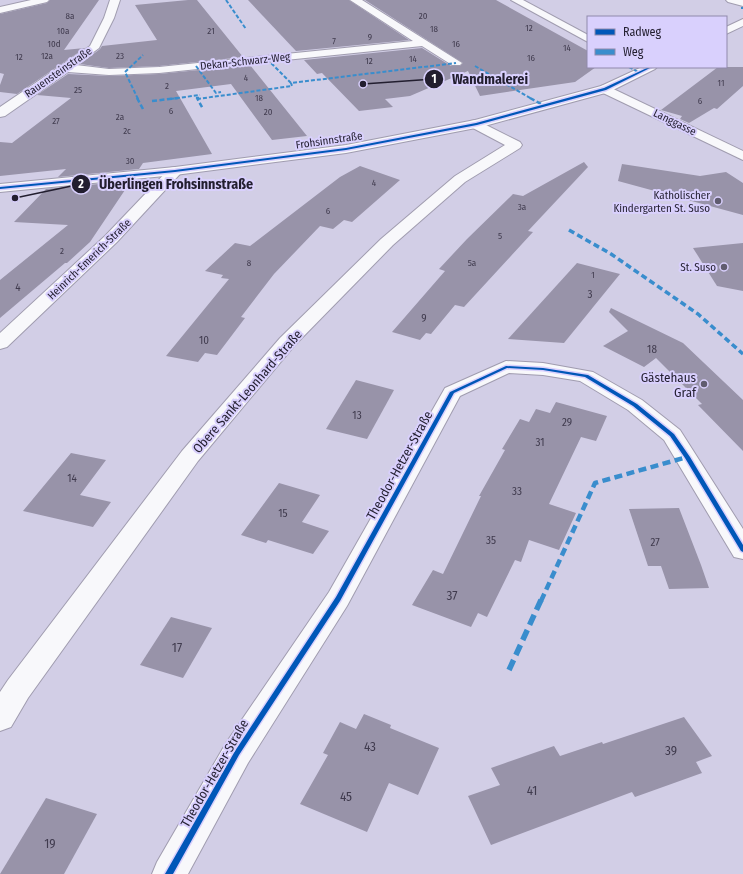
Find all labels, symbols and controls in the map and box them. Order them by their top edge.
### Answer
house number: 8a [66,11,75,21]
house number: 20 [419,11,428,21]
legend [587,16,727,68]
house number: 12 [525,23,533,33]
house number: 18 [430,24,439,34]
text: Radweg [623,25,662,39]
house number: 10a [57,26,70,36]
house number: 21 [207,26,215,36]
house number: 9 [368,32,372,42]
house number: 7 [332,36,336,46]
house number: 10d [47,39,61,49]
house number: 16 [452,39,461,49]
house number: 14 [563,43,572,53]
street label: Rauensteinstraße [22,44,94,100]
text: Weg [623,45,644,59]
street label: Dekan-Schwarz-Weg [199,50,292,73]
house number: 12a [41,51,53,61]
house number: 23 [116,51,124,61]
house number: 12 [15,52,23,62]
house number: 16 [527,53,536,63]
house number: 14 [409,54,418,64]
house number: 12 [365,56,373,66]
callout: Wandmalerei [424,66,536,92]
text: Wandmalerei [452,71,528,88]
text: 1 [431,72,437,86]
house number: 4 [244,73,249,83]
house number: 11 [718,78,724,88]
house number: 2 [165,81,169,91]
house number: 25 [74,85,82,95]
house number: 18 [255,93,264,103]
house number: 6 [698,96,703,106]
house number: 6 [169,106,174,116]
street label: Langgasse [651,106,698,138]
house number: 20 [264,107,273,117]
house number: 2a [116,112,125,122]
house number: 27 [52,116,60,126]
house number: 2c [123,126,131,136]
street label: Frohsinnstraße [295,129,363,152]
house number: 30 [126,156,135,166]
callout: Überlingen Frohsinnstraße [71,171,261,197]
text: Überlingen Frohsinnstraße [99,175,253,193]
text: 2 [77,177,84,191]
house number: 4 [372,178,377,188]
place label: Katholischer Kindergarten St. Suso [613,189,710,215]
marker: Katholischer Kindergarten St. Suso [713,196,723,206]
house number: 3a [518,202,527,212]
house number: 6 [326,206,331,216]
street label: Heinrich-Emerich-Straße [45,216,134,303]
house number: 5 [498,231,502,241]
house number: 2 [60,246,64,256]
house number: 8 [247,258,252,268]
house number: 5a [468,258,477,268]
place label: St. Suso [680,261,716,274]
marker: St. Suso [719,262,729,272]
house number: 1 [591,270,595,280]
house number: 4 [15,281,21,294]
house number: 3 [588,288,593,301]
house number: 9 [421,312,427,325]
street label: Obere Sankt-Leonhard-Straße [190,327,305,456]
house number: 10 [199,334,209,347]
house number: 18 [647,343,657,356]
place label: Gästehaus Graf [641,370,697,400]
marker: Gästehaus Graf [699,379,709,389]
street label: Theodor-Hetzer-Straße [363,408,436,522]
house number: 13 [352,409,362,422]
house number: 29 [562,416,572,429]
house number: 31 [536,436,545,449]
house number: 14 [67,472,77,485]
house number: 33 [512,485,522,498]
house number: 15 [278,507,288,520]
house number: 35 [486,534,496,547]
house number: 27 [650,536,660,549]
house number: 37 [446,588,458,603]
house number: 17 [172,640,182,655]
street label: Theodor-Hetzer-Straße [177,717,251,830]
house number: 43 [364,739,376,754]
house number: 39 [665,743,677,758]
house number: 41 [527,783,537,798]
house number: 45 [340,789,352,804]
house number: 19 [44,836,56,851]

